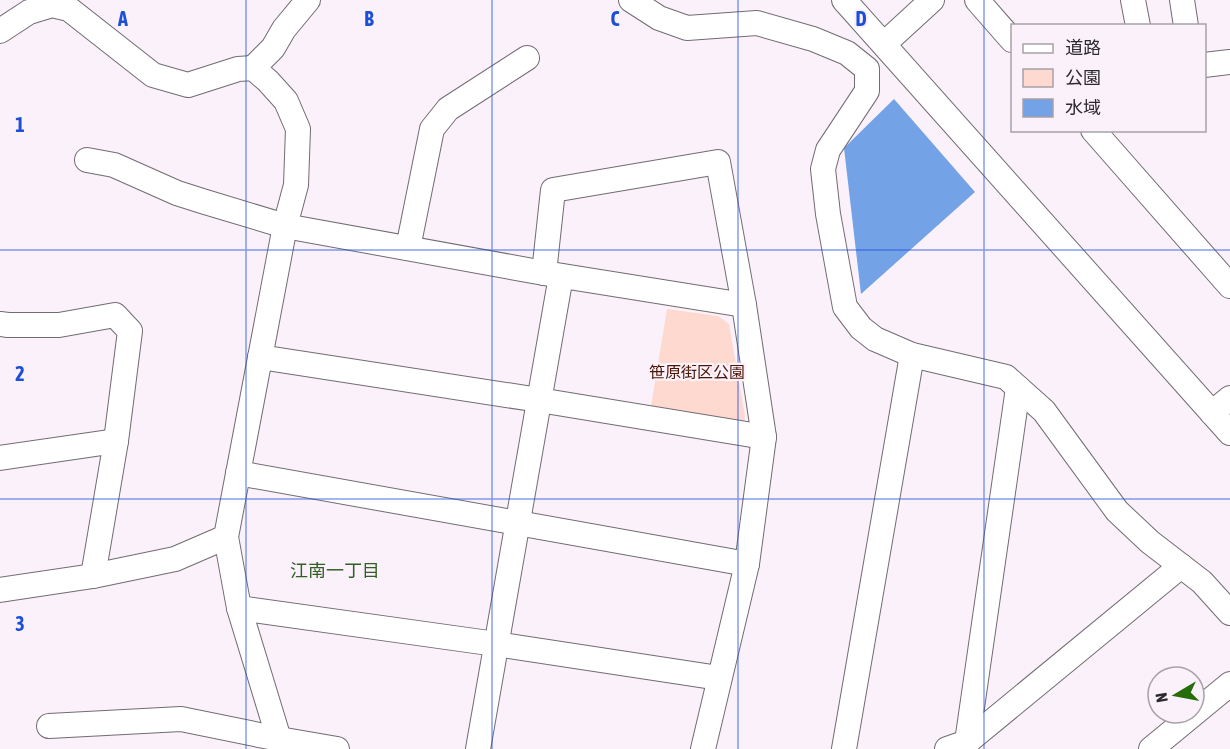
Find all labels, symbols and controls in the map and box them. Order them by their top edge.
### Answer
text: A [117,7,128,30]
text: B [364,7,374,30]
text: C [611,7,620,30]
text: D [855,7,867,30]
legend [1011,24,1206,132]
text: 道路 [1065,37,1101,58]
text: 公園 [1065,67,1101,88]
text: 水域 [1065,97,1101,118]
text: 1 [15,113,25,136]
text: 2 [15,362,25,385]
park label: 笹原街区公園 [649,363,745,381]
district label: 江南一丁目 [290,560,380,581]
text: 3 [15,612,25,635]
north arrow [1146,665,1206,725]
text: N [1152,691,1171,704]

